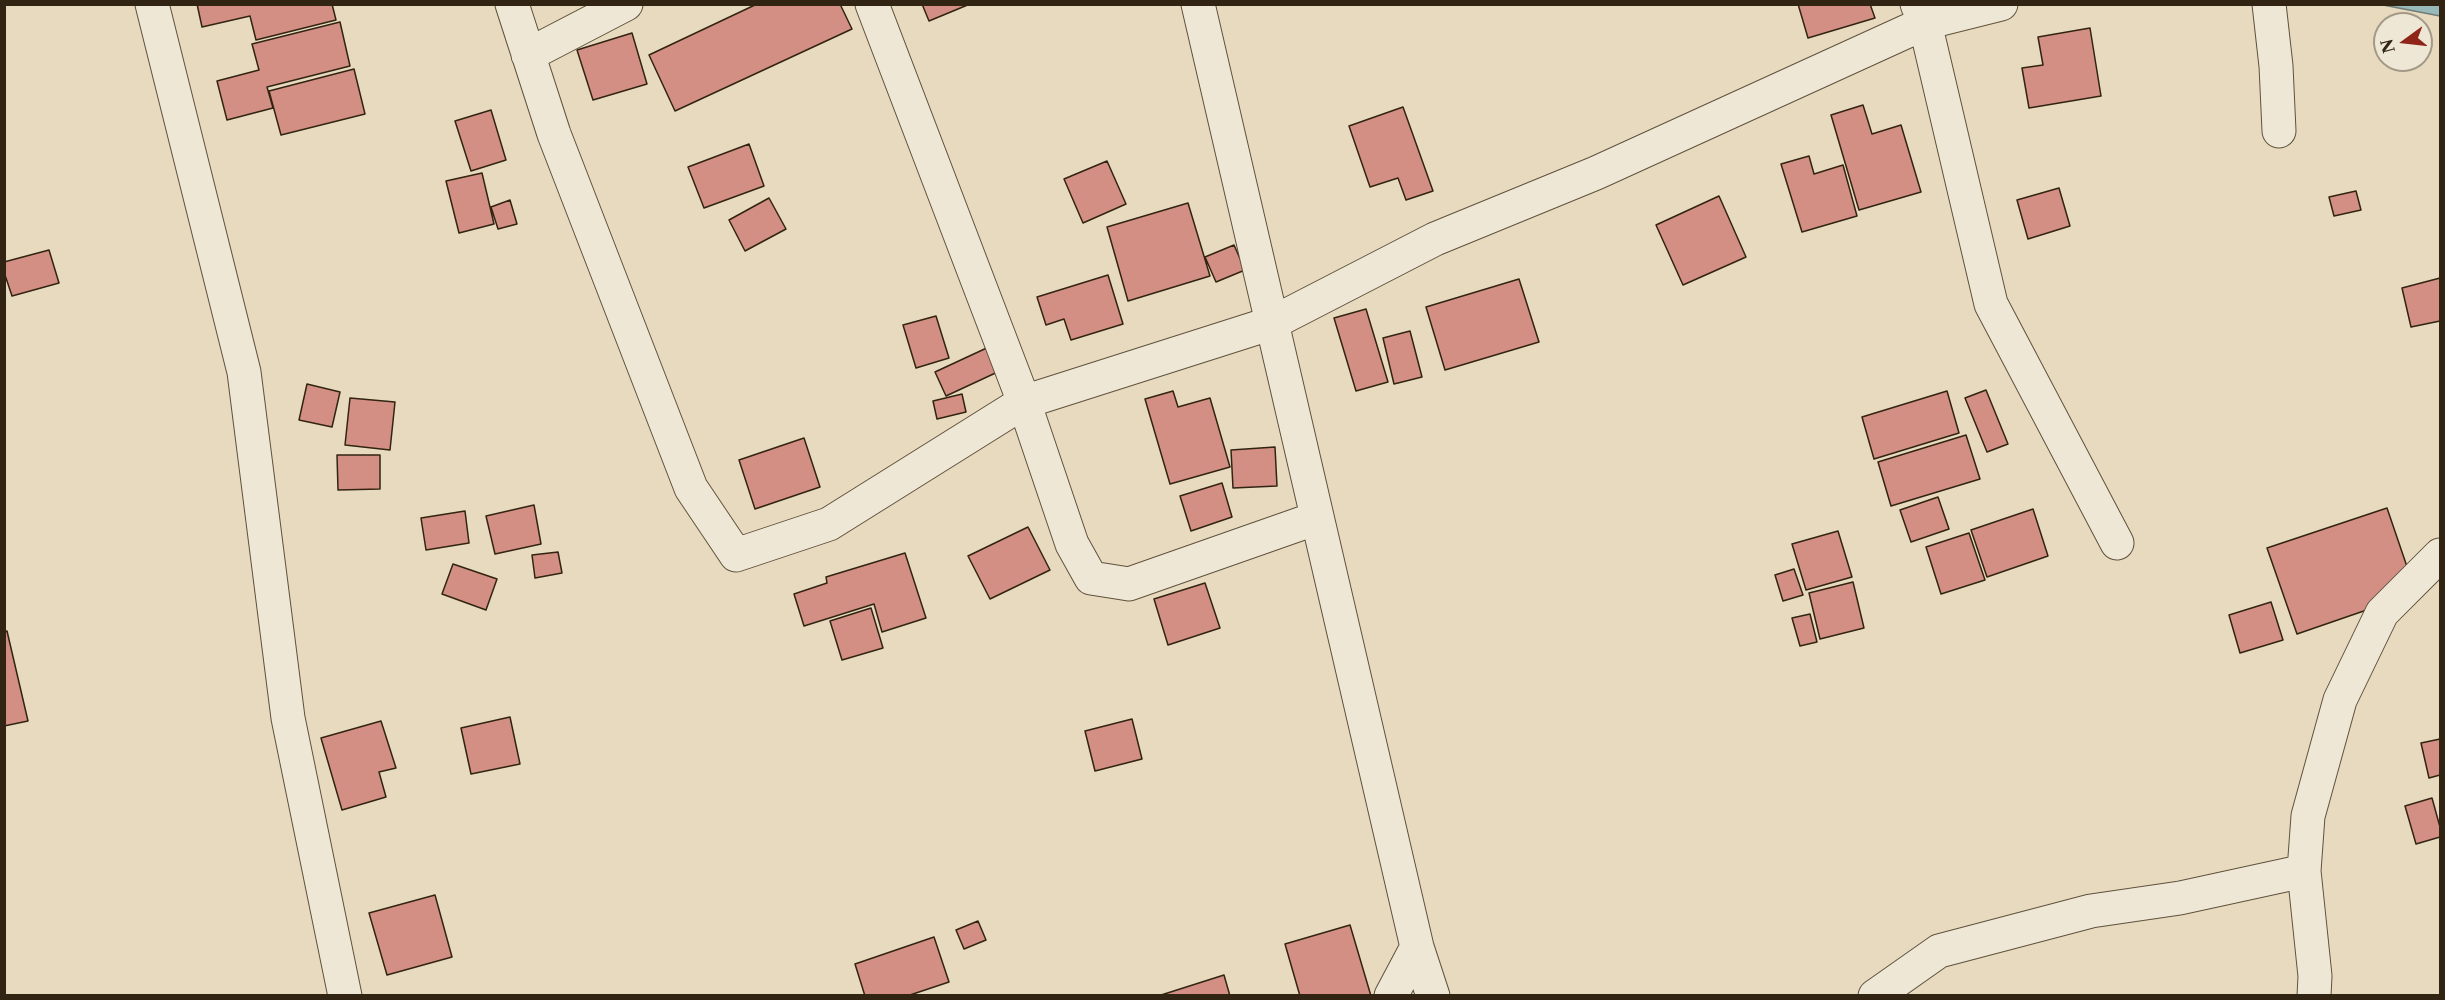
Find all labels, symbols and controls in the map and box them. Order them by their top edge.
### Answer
north arrow [2373,12,2433,72]
text: N [2376,37,2399,55]

